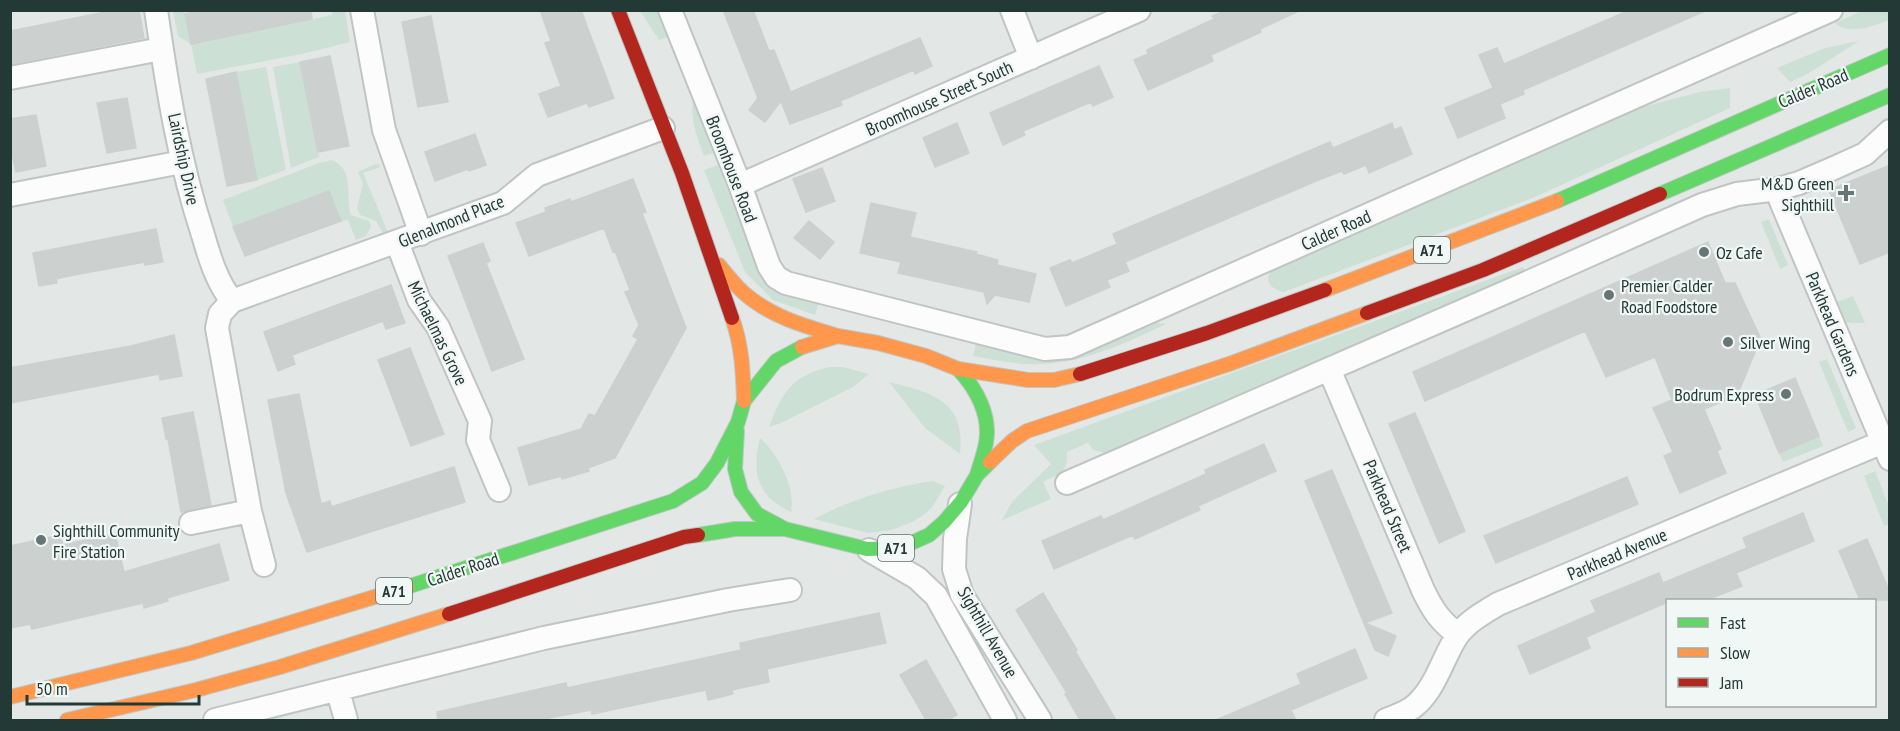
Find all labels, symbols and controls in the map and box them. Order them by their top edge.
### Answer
street label: Broomhouse Street South [862,55,1016,141]
street label: Calder Road [1774,63,1852,113]
street label: Lairdship Drive [163,111,205,207]
street label: Broomhouse Road [701,112,763,226]
place label: M&D Green Sighthill [1761,172,1835,216]
marker: M&D Green Sighthill [1839,186,1853,200]
street label: Glenalmond Place [395,189,507,253]
street label: Calder Road [1297,204,1375,256]
road number: A71 [1414,237,1450,263]
place label: Oz Cafe [1716,241,1763,264]
marker: Oz Cafe [1697,245,1711,259]
street label: Parkhead Gardens [1801,268,1865,380]
place label: Premier Calder Road Foodstore [1621,274,1717,318]
street label: Michaelmas Grove [403,277,473,389]
marker: Premier Calder Road Foodstore [1602,288,1616,302]
place label: Silver Wing [1740,331,1810,354]
marker: Silver Wing [1721,335,1735,349]
place label: Bodrum Express [1674,383,1774,406]
marker: Bodrum Express [1779,387,1793,401]
street label: Parkhead Street [1358,456,1418,556]
place label: Sighthill Community Fire Station [53,519,180,563]
street label: Parkhead Avenue [1564,523,1670,585]
marker: Sighthill Community Fire Station [34,533,48,547]
road number: A71 [878,535,914,561]
street label: Calder Road [424,547,502,591]
road number: A71 [376,578,412,604]
street label: Sighthill Avenue [953,582,1023,682]
legend [1666,599,1876,707]
text: Fast [1720,611,1746,634]
text: Slow [1720,641,1751,664]
scale bar [27,668,200,706]
text: Jam [1719,671,1743,694]
text: 50 m [36,677,68,700]

